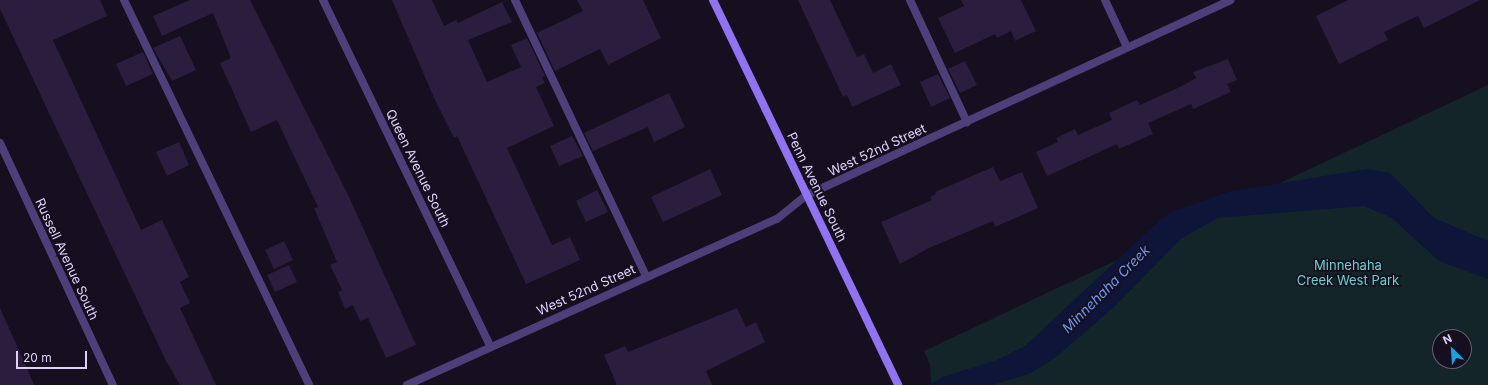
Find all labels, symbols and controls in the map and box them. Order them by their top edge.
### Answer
street label: Queen Avenue South [383,107,453,229]
street label: West 52nd Street [826,120,928,180]
street label: Penn Avenue South [784,130,850,244]
street label: Russell Avenue South [32,196,102,322]
water label: Minnehaha Creek [1059,242,1153,336]
park label: Minnehaha Creek West Park [1297,258,1399,289]
street label: West 52nd Street [534,261,638,319]
north arrow [1432,329,1472,369]
text: N [1441,331,1454,347]
scale bar [18,343,89,369]
text: 20 m [23,350,52,365]

